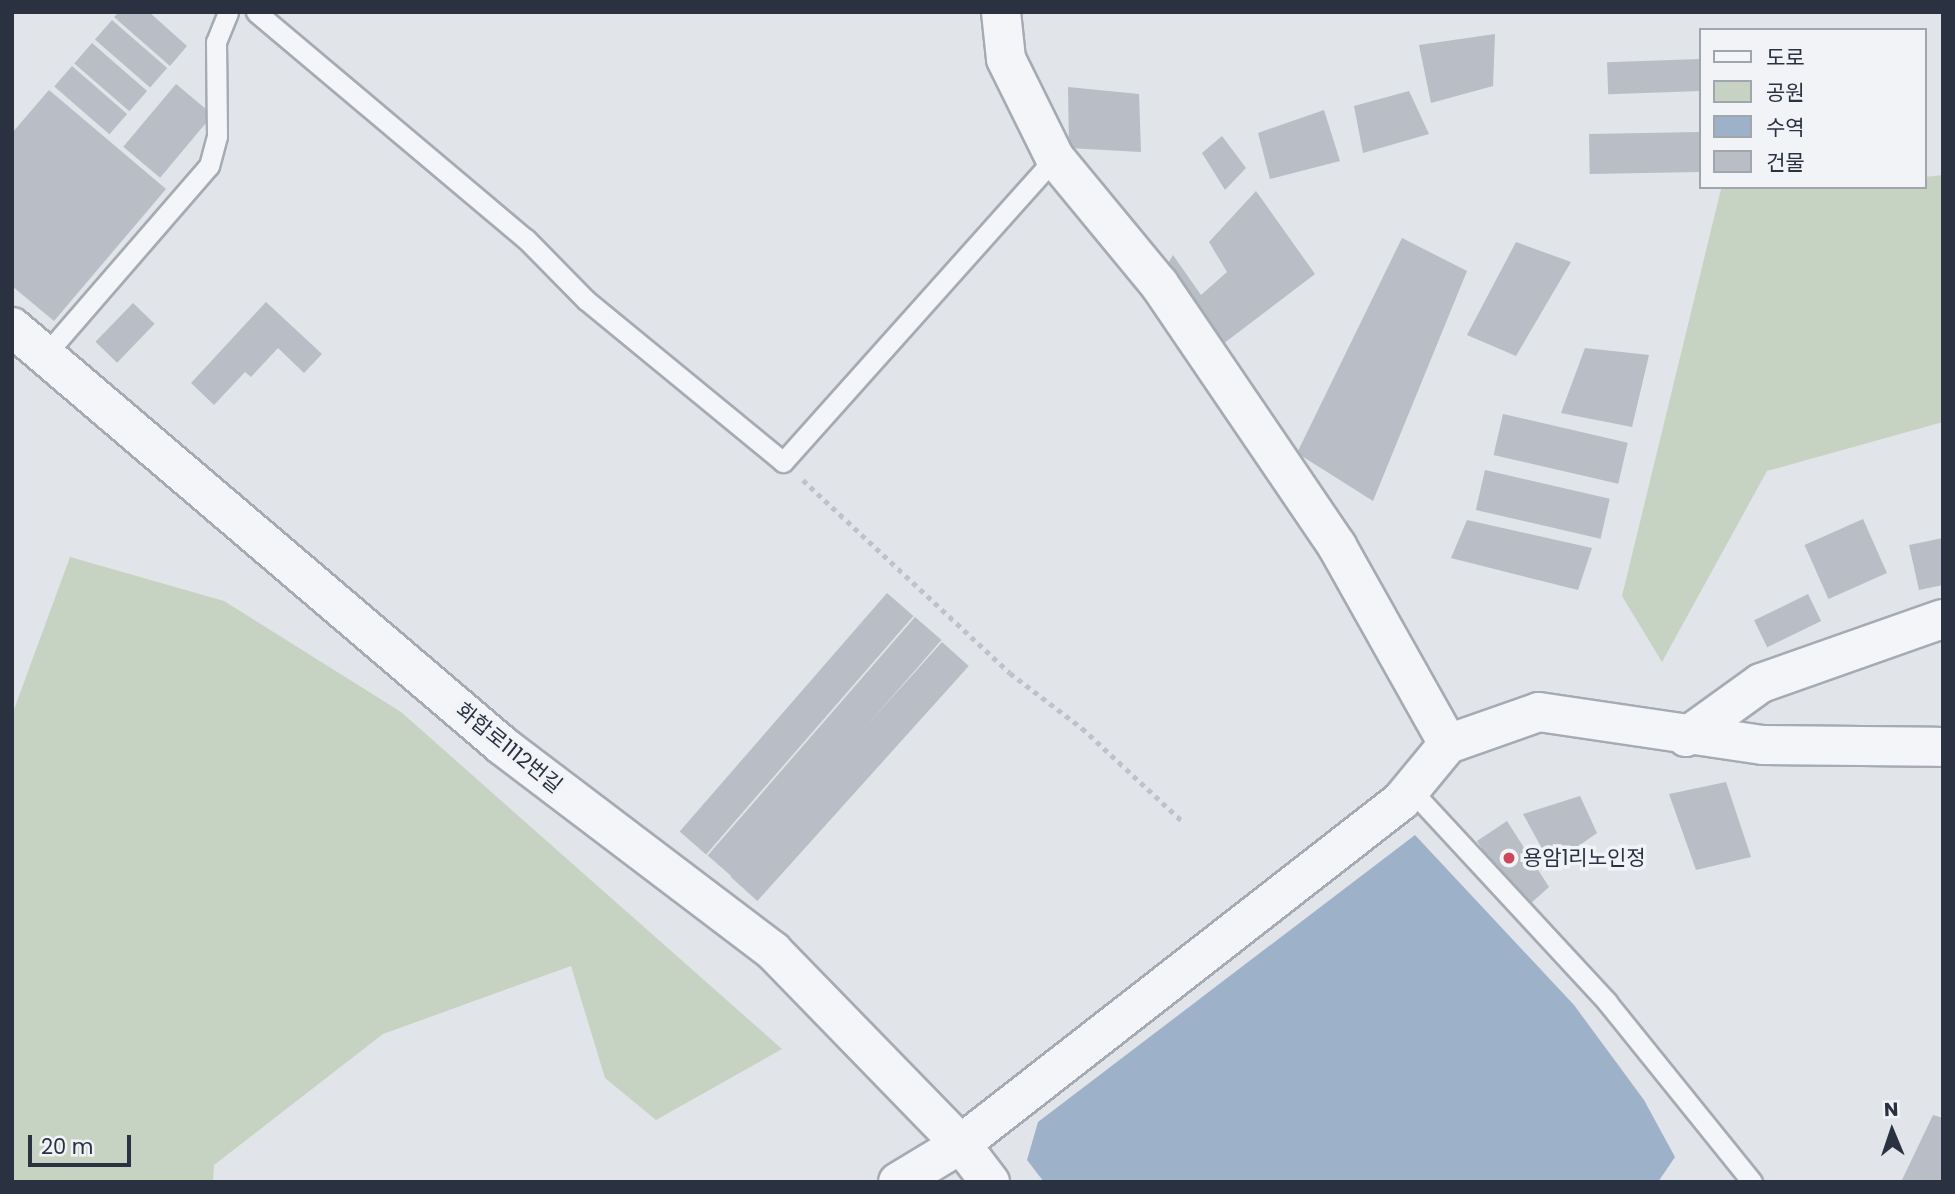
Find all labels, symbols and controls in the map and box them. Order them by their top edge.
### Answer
legend [1700,28,1927,189]
text: 도로 [1766,43,1805,72]
text: 공원 [1766,78,1805,107]
text: 수역 [1766,113,1805,142]
text: 건물 [1766,148,1805,177]
street label: 화합로1112번길 [451,698,567,798]
place label: 용암1리노인정 [1523,845,1646,871]
marker: 용암1리노인정 [1501,850,1517,866]
north arrow [1857,1096,1927,1166]
text: N [1884,1096,1899,1123]
scale bar [32,1120,135,1164]
text: 20 m [41,1132,94,1161]

